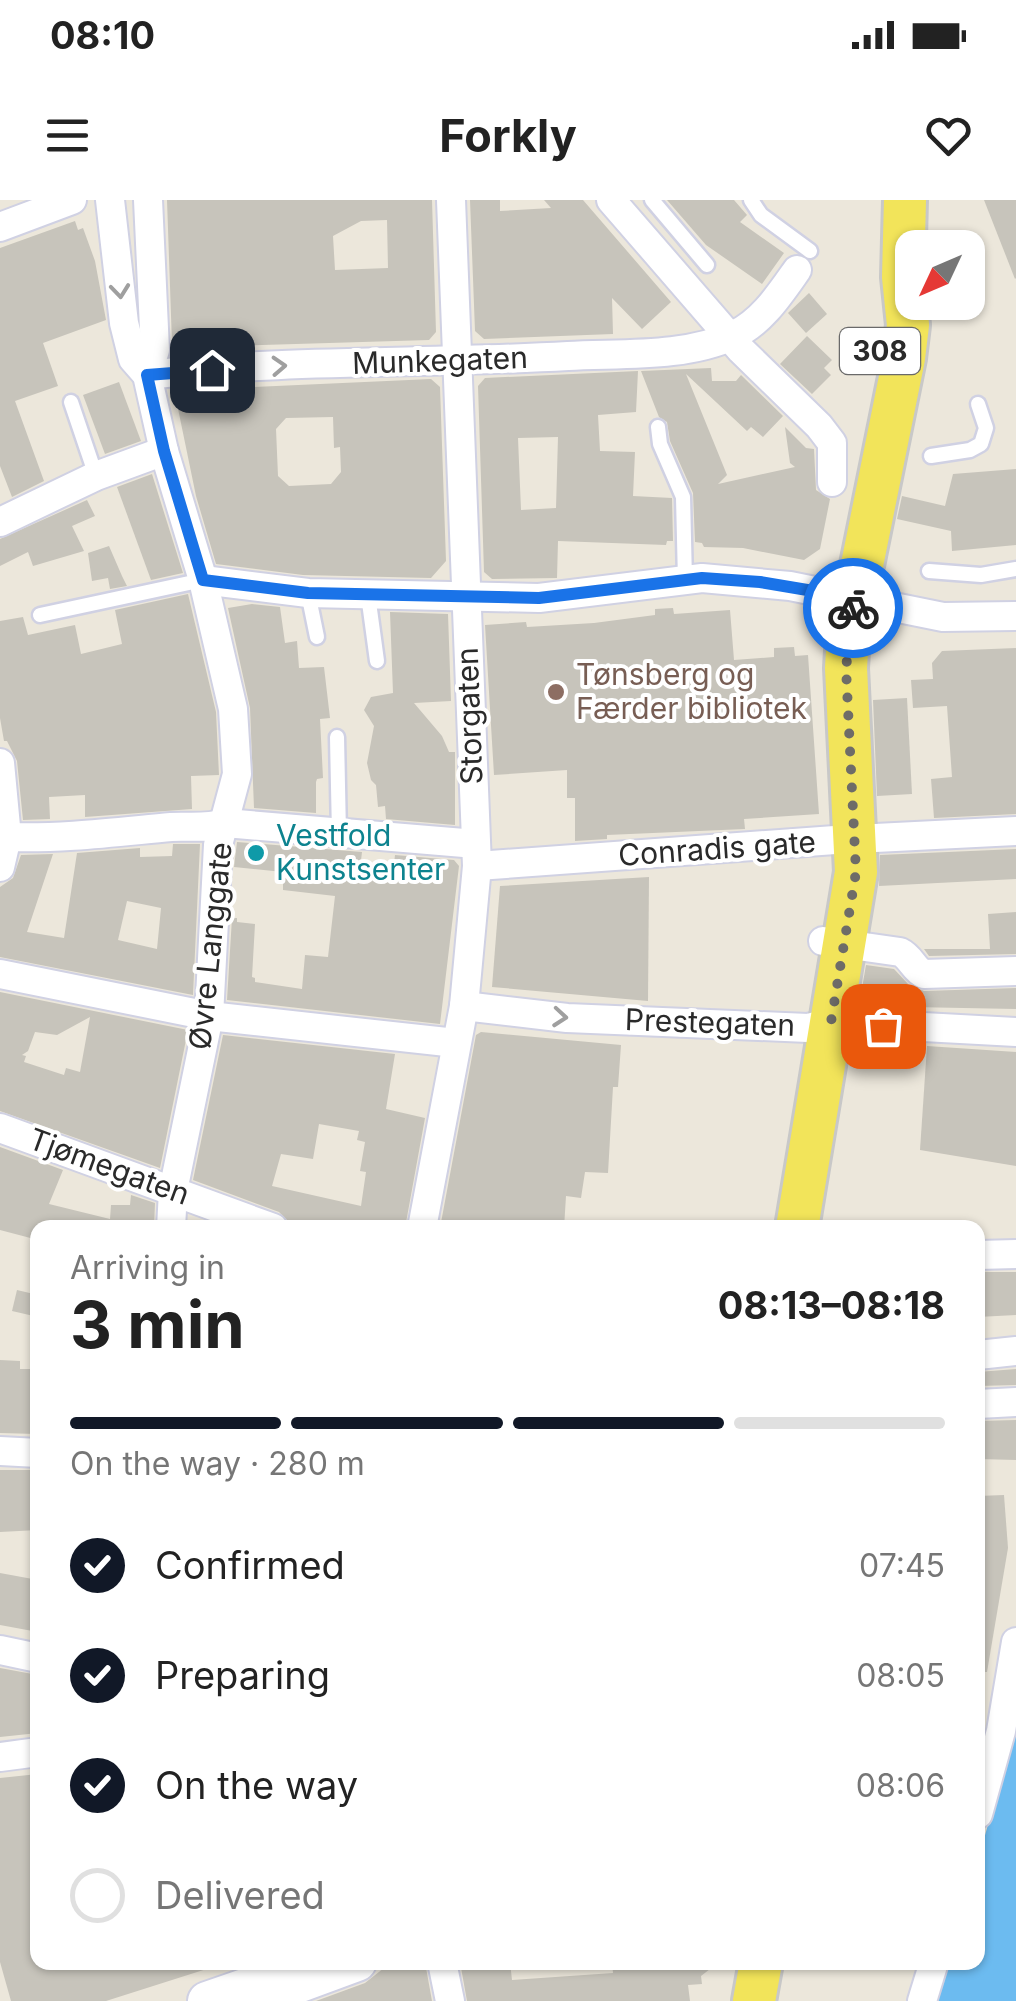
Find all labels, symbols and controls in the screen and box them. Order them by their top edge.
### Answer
text: 08:10 [50,12,155,58]
icon: menu [40,108,95,163]
text: Forkly [439,108,577,163]
icon: heart [921,108,976,163]
north arrow [895,230,985,320]
map controls [895,230,985,320]
one-way arrow [109,283,130,299]
pin [170,328,255,413]
road number: 308 [840,328,920,374]
street label: Munkegaten [351,339,528,381]
icon: home [185,343,240,398]
one-way arrow [272,356,288,377]
courier [803,558,903,658]
icon: bike [826,581,881,636]
street label: Storgaten [449,647,489,785]
place label: Tønsberg og Færder bibliotek [576,656,807,726]
marker: Tønsberg og Færder bibliotek [545,681,567,703]
place label: Vestfold Kunstsenter [276,817,445,887]
street label: Conradis gate [617,823,817,873]
street label: Øvre Langgate [181,840,239,1052]
marker: Vestfold Kunstsenter [245,842,267,864]
pin [841,984,926,1069]
icon: bag [856,999,911,1054]
street label: Prestegaten [624,1001,796,1043]
one-way arrow [553,1005,569,1027]
street label: Tjømegaten [24,1120,195,1212]
text: Arriving in [70,1248,225,1287]
text: 08:13–08:18 [718,1282,945,1328]
text: 3 min [70,1285,245,1364]
text: On the way · 280 m [70,1444,365,1483]
icon: check [70,1538,125,1593]
text: Confirmed [155,1542,345,1588]
text: 07:45 [859,1546,945,1585]
icon: check [70,1648,125,1703]
text: Preparing [155,1652,330,1698]
text: 08:05 [856,1656,945,1695]
icon: check [70,1758,125,1813]
text: On the way [155,1762,358,1808]
text: 08:06 [856,1766,945,1805]
text: Delivered [155,1872,325,1918]

